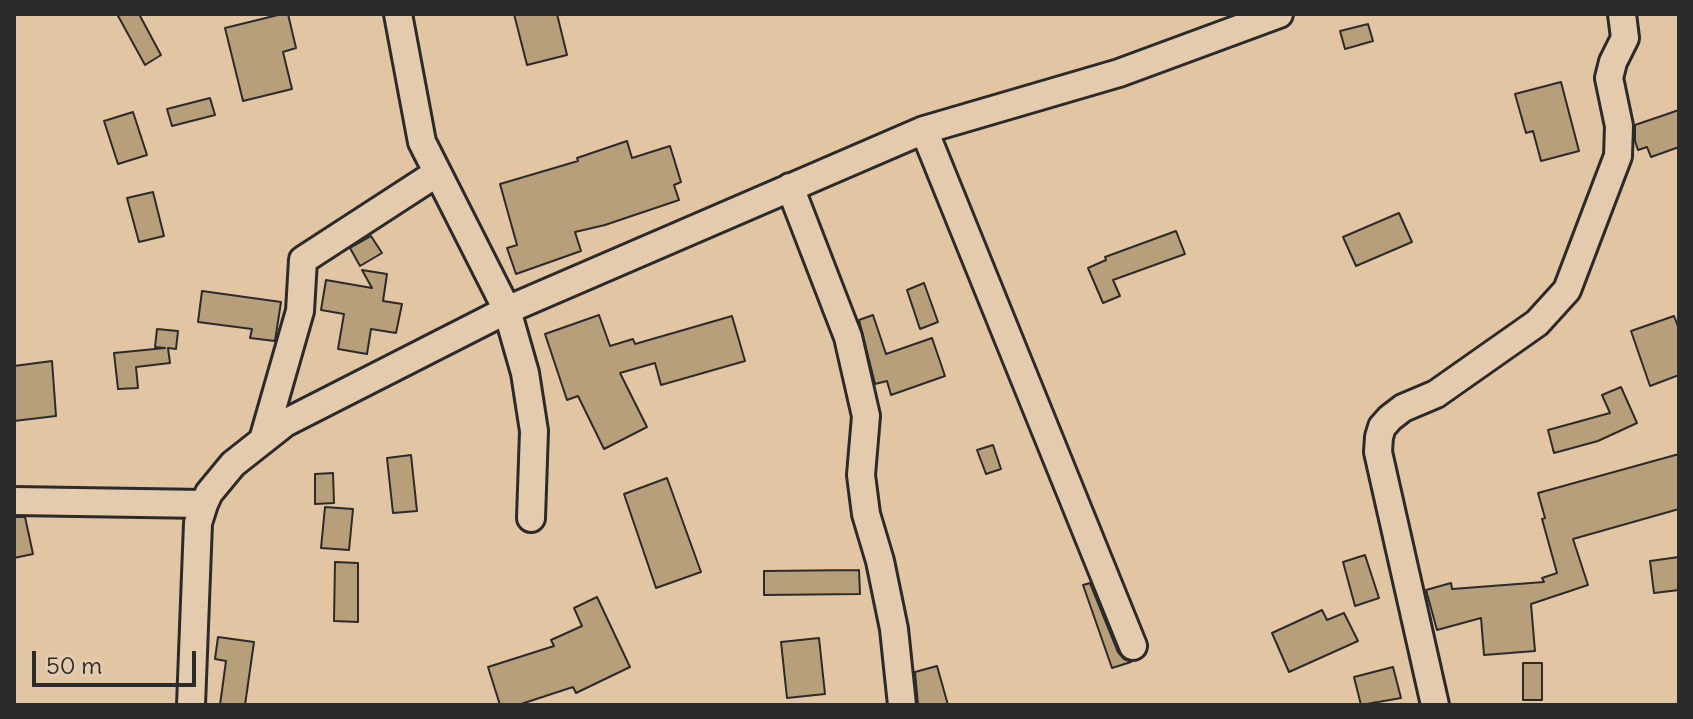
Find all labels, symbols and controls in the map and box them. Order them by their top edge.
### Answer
scale bar [36,635,200,685]
text: 50 m [46,650,102,680]

